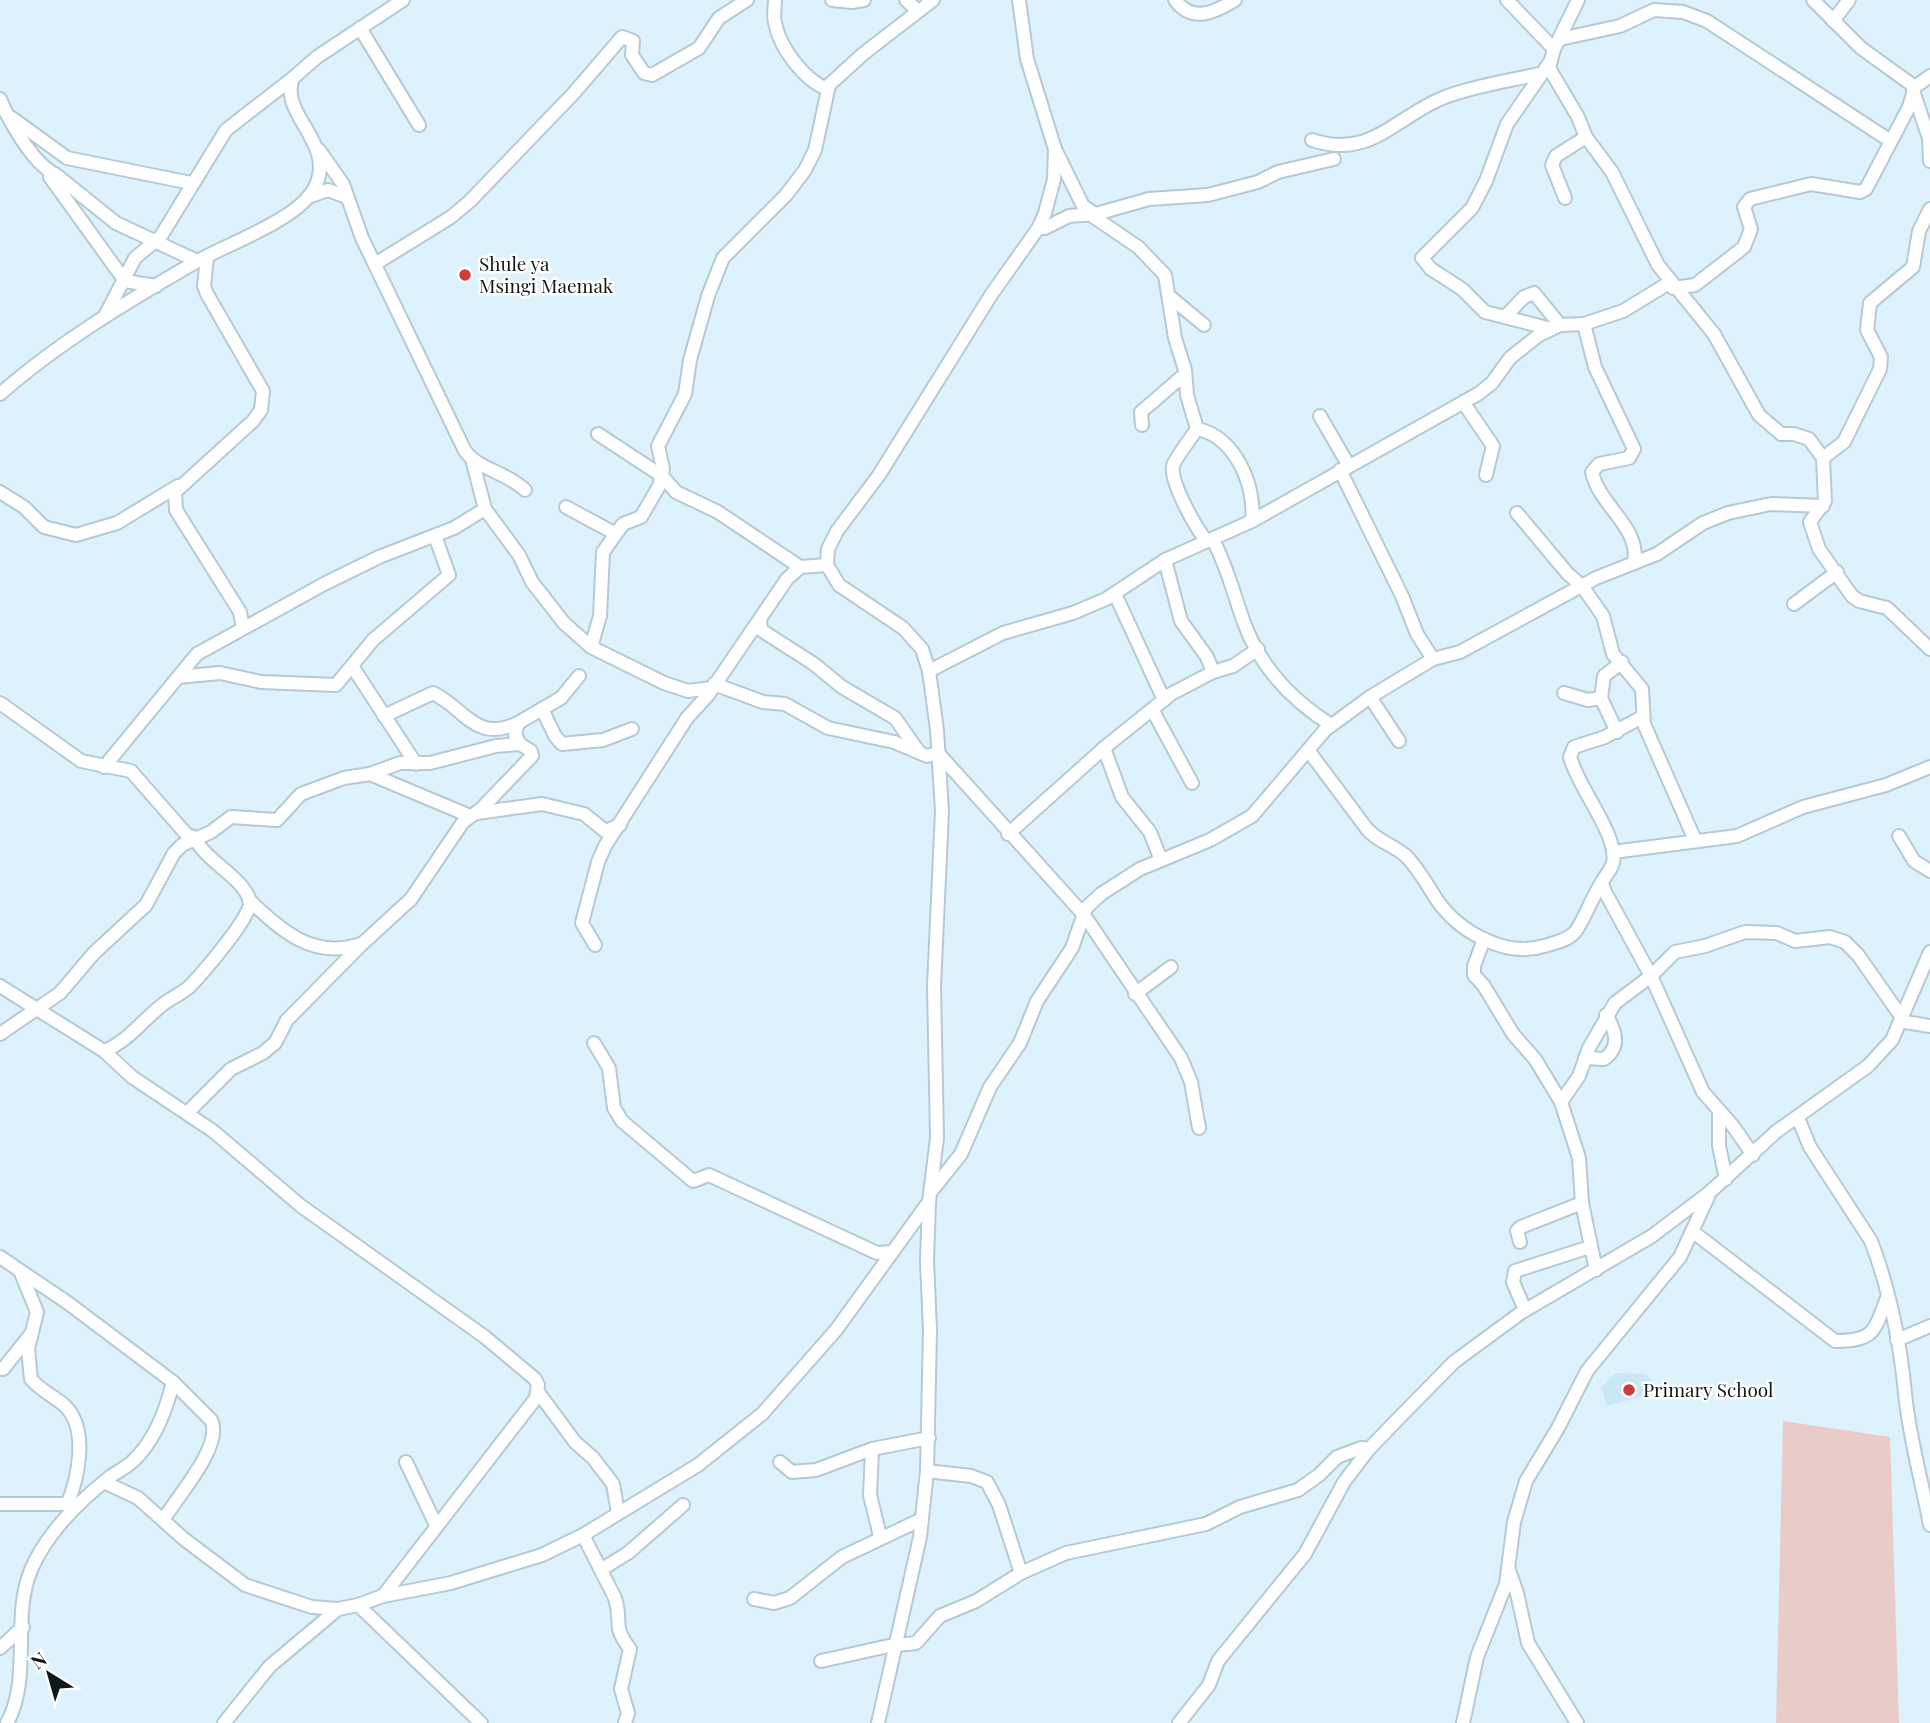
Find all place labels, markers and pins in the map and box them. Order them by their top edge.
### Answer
place label: Shule ya Msingi Maemak [479,250,614,298]
marker: Shule ya Msingi Maemak [457,267,473,283]
place label: Primary School [1643,1376,1774,1402]
marker: Primary School [1621,1382,1637,1398]

